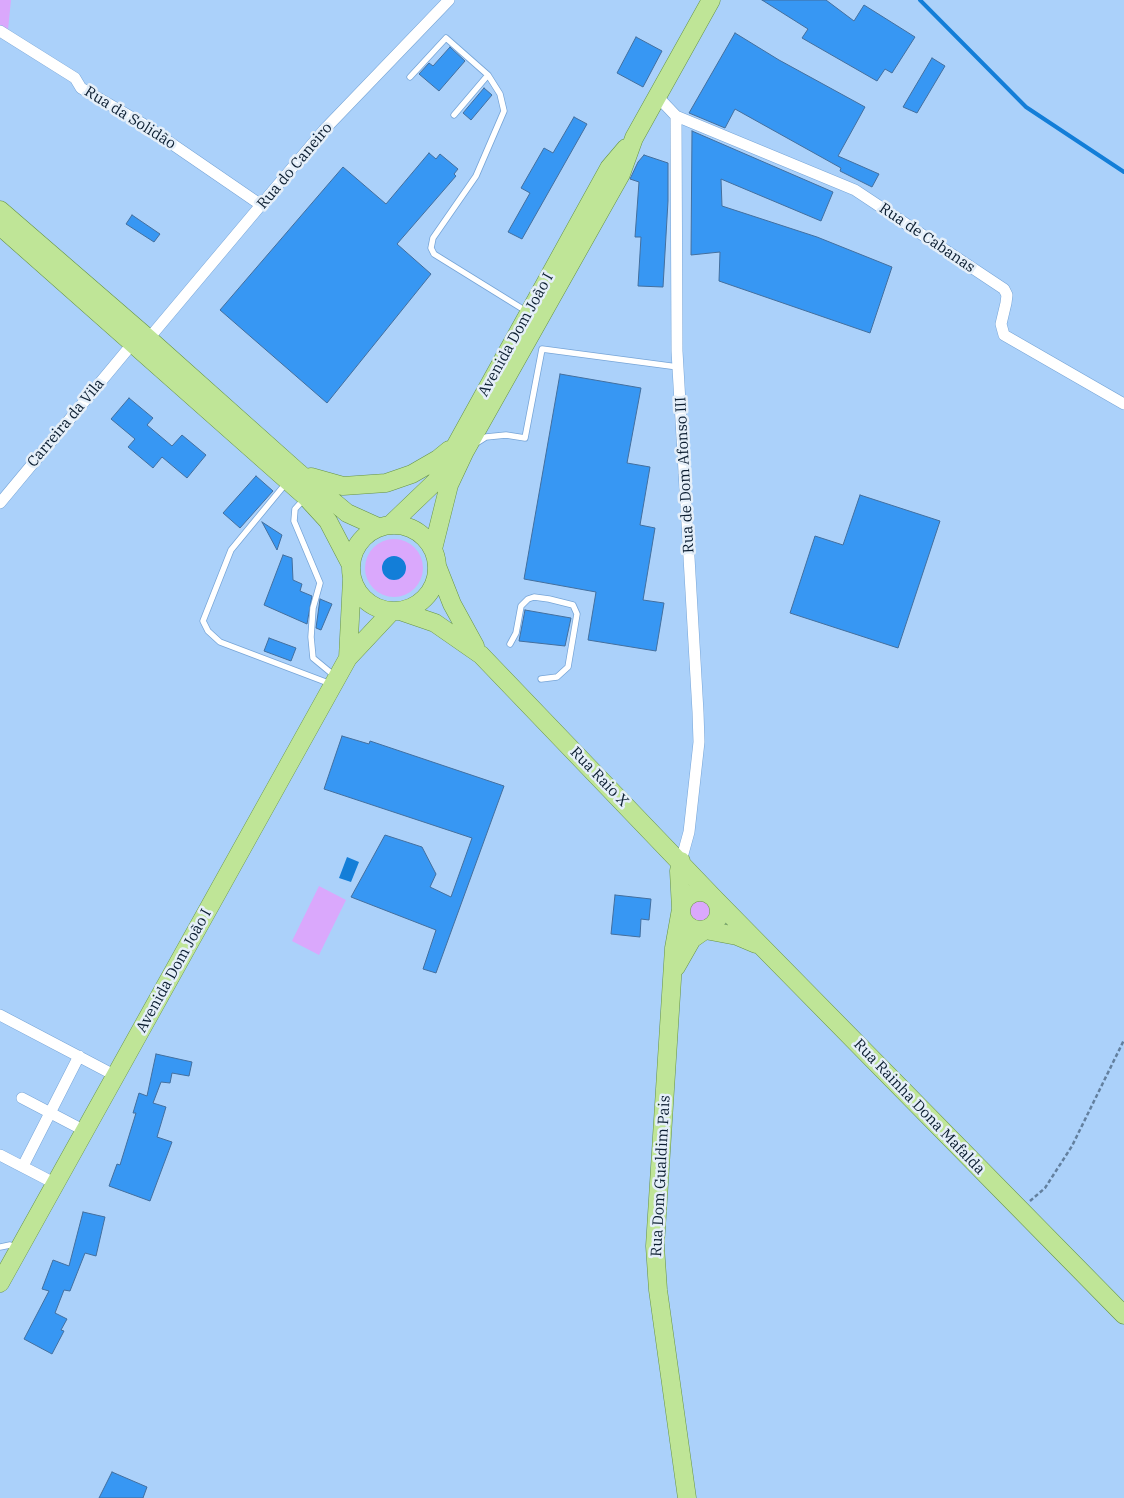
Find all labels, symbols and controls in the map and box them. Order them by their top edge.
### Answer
street label: Rua da Solidão [81,83,179,153]
street label: Rua do Caneiro [254,119,336,213]
street label: Rua de Cabanas [876,199,978,277]
street label: Avenida Dom João I [475,270,557,400]
street label: Carreira da Vila [24,375,108,471]
street label: Rua de Dom Afonso III [672,396,698,554]
street label: Rua Raio X [566,743,632,811]
street label: Avenida Dom João I [133,906,215,1036]
street label: Rua Rainha Dona Mafalda [850,1036,988,1178]
street label: Rua Dom Gualdim Pais [648,1095,674,1257]

